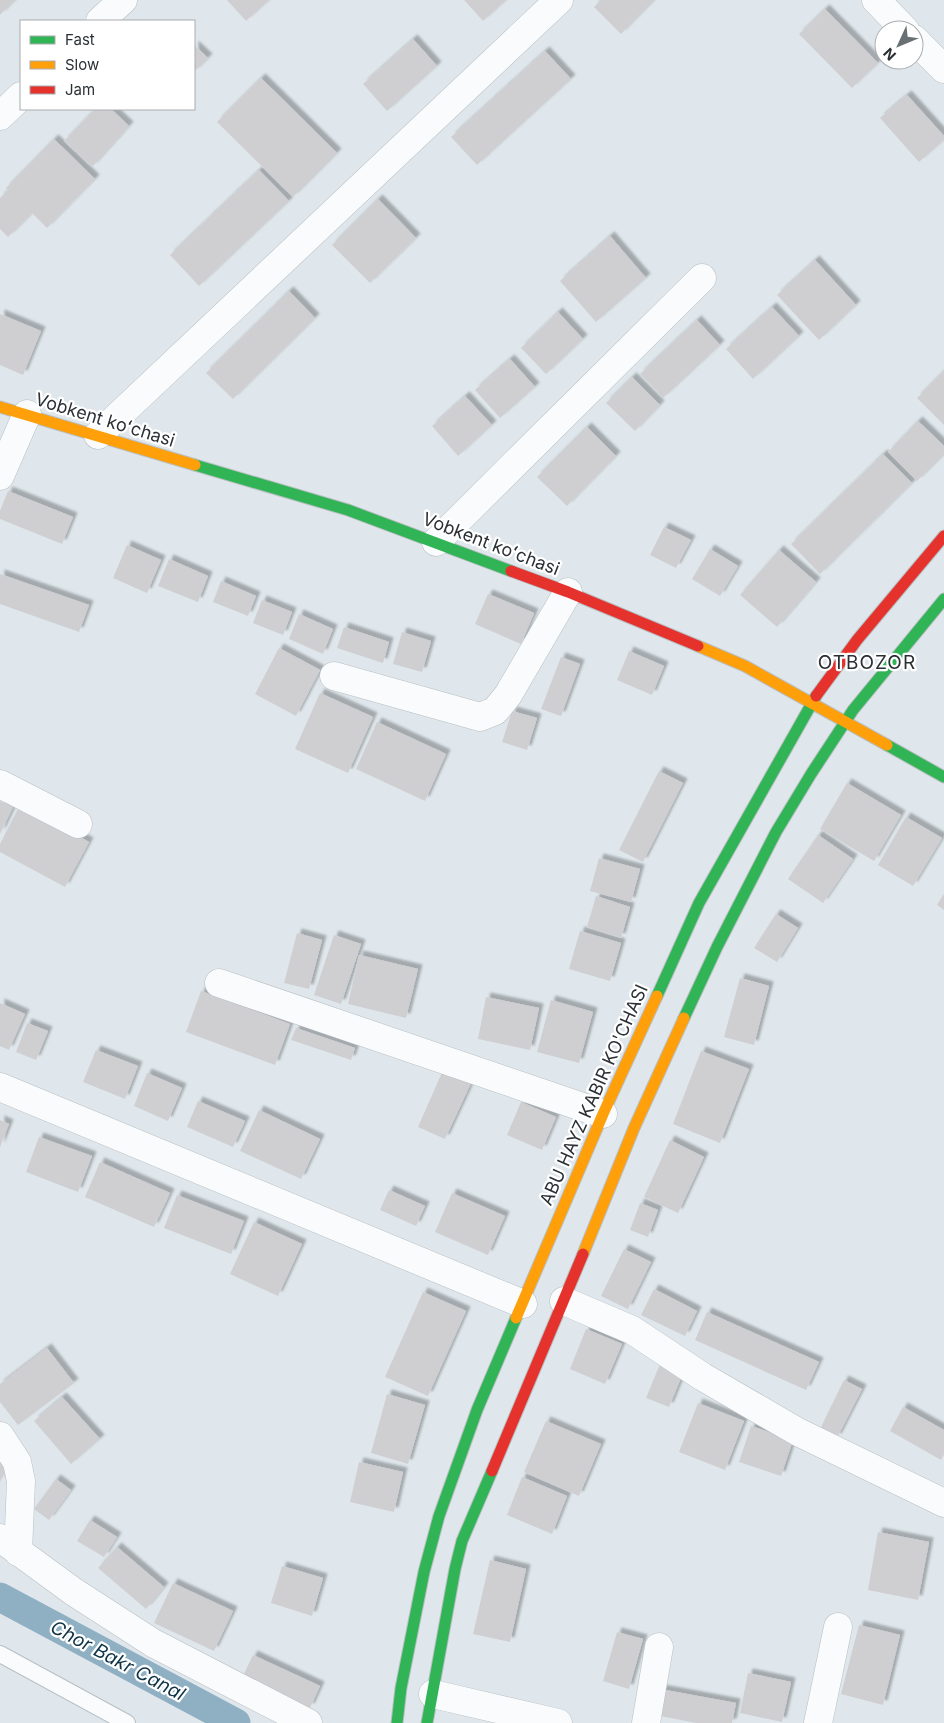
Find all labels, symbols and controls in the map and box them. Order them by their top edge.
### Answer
legend [20,20,195,110]
north arrow [874,20,924,70]
text: Fast [65,30,95,49]
text: N [879,45,899,64]
text: Slow [65,55,99,74]
text: Jam [65,80,95,99]
street label: Vobkent koʻchasi [33,388,177,451]
street label: Vobkent koʻchasi [420,508,563,579]
district label: OTBOZOR [818,651,916,674]
street label: ABU HAYZ KABIR KO'CHASI [535,981,652,1208]
water label: Chor Bakr Canal [47,1615,189,1706]

